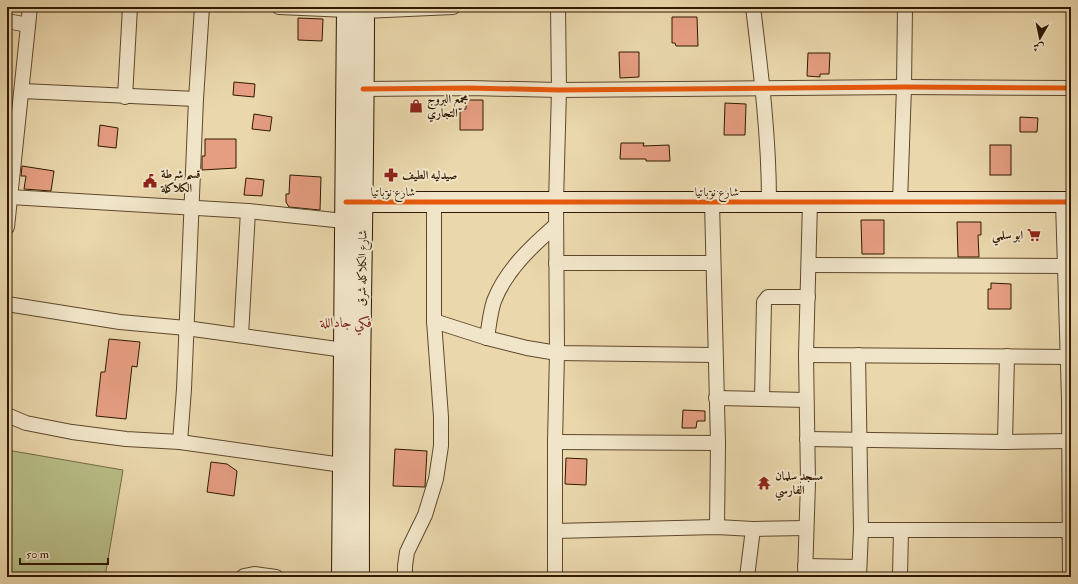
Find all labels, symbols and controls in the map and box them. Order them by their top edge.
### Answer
north arrow [1020,18,1060,58]
text: ش [1032,40,1045,55]
place label: مجمع البروج التجاري [427,92,468,123]
shop icon: مجمع البروج التجاري [408,98,424,114]
place label: قسم شرطة الكلاكلة [160,167,201,196]
pharmacy icon: صيدليه الطيف [383,167,399,183]
place label: صيدليه الطيف [402,168,457,183]
public building icon: قسم شرطة الكلاكلة [142,173,158,189]
street label: شارع نوباتيا [371,185,415,203]
street label: شارع نوباتيا [695,185,739,203]
supermarket icon: ابو سلمي [1026,227,1042,243]
place label: ابو سلمي [992,228,1023,246]
street label: شارع الكلاكله شرق [354,230,374,306]
district label: فكي جاداللة [319,314,372,336]
place label: مسجد سلمان الفارسي [775,469,823,501]
temple icon: مسجد سلمان الفارسي [756,475,772,491]
scale bar [20,540,108,566]
text: 50 m [26,547,50,562]

